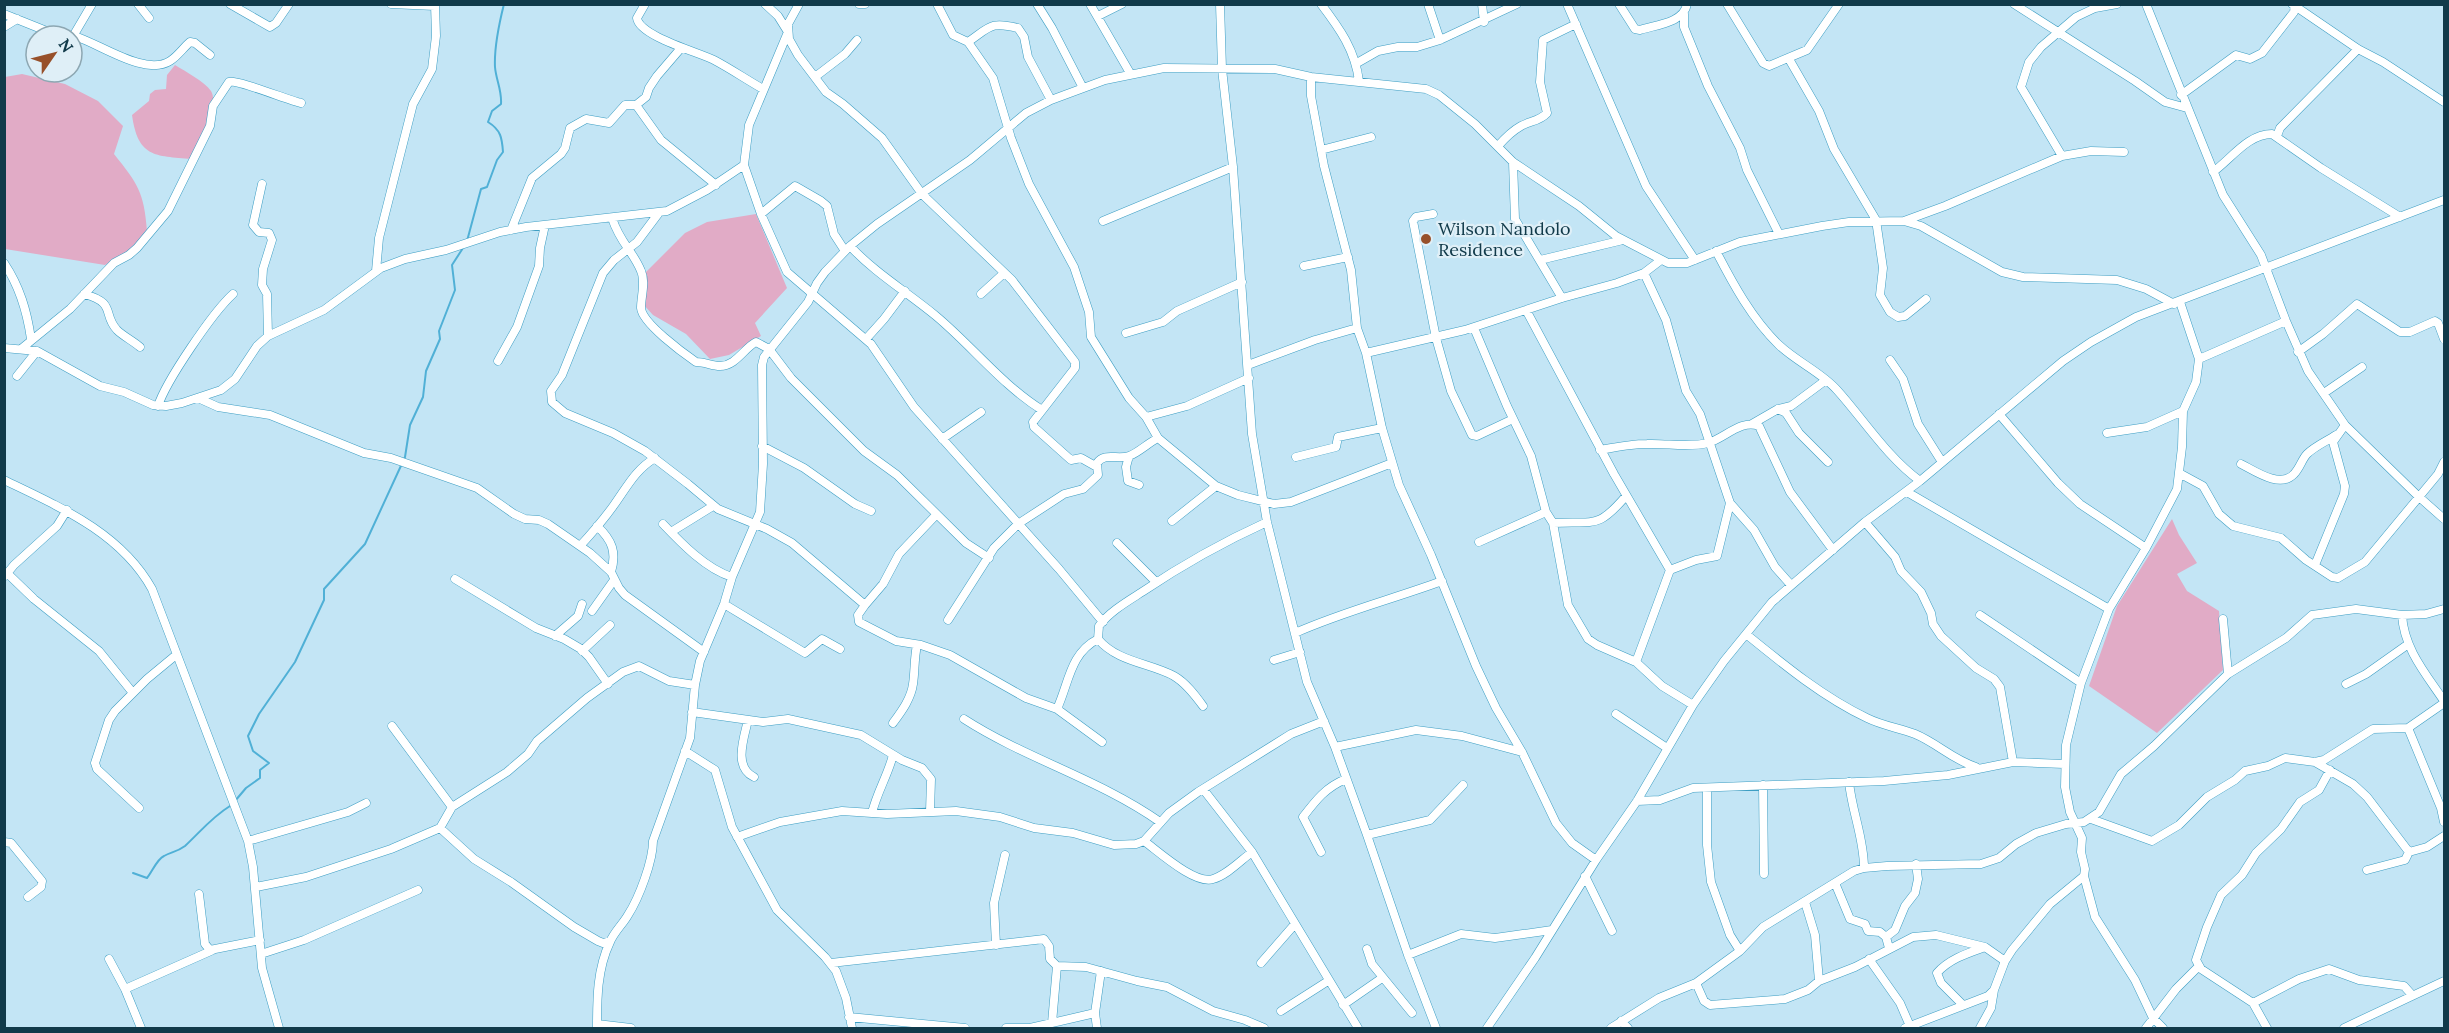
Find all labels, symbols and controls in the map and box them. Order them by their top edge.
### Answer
north arrow [24,24,84,84]
text: N [55,35,78,56]
place label: Wilson Nandolo Residence [1438,217,1571,261]
marker: Wilson Nandolo Residence [1419,232,1433,246]

